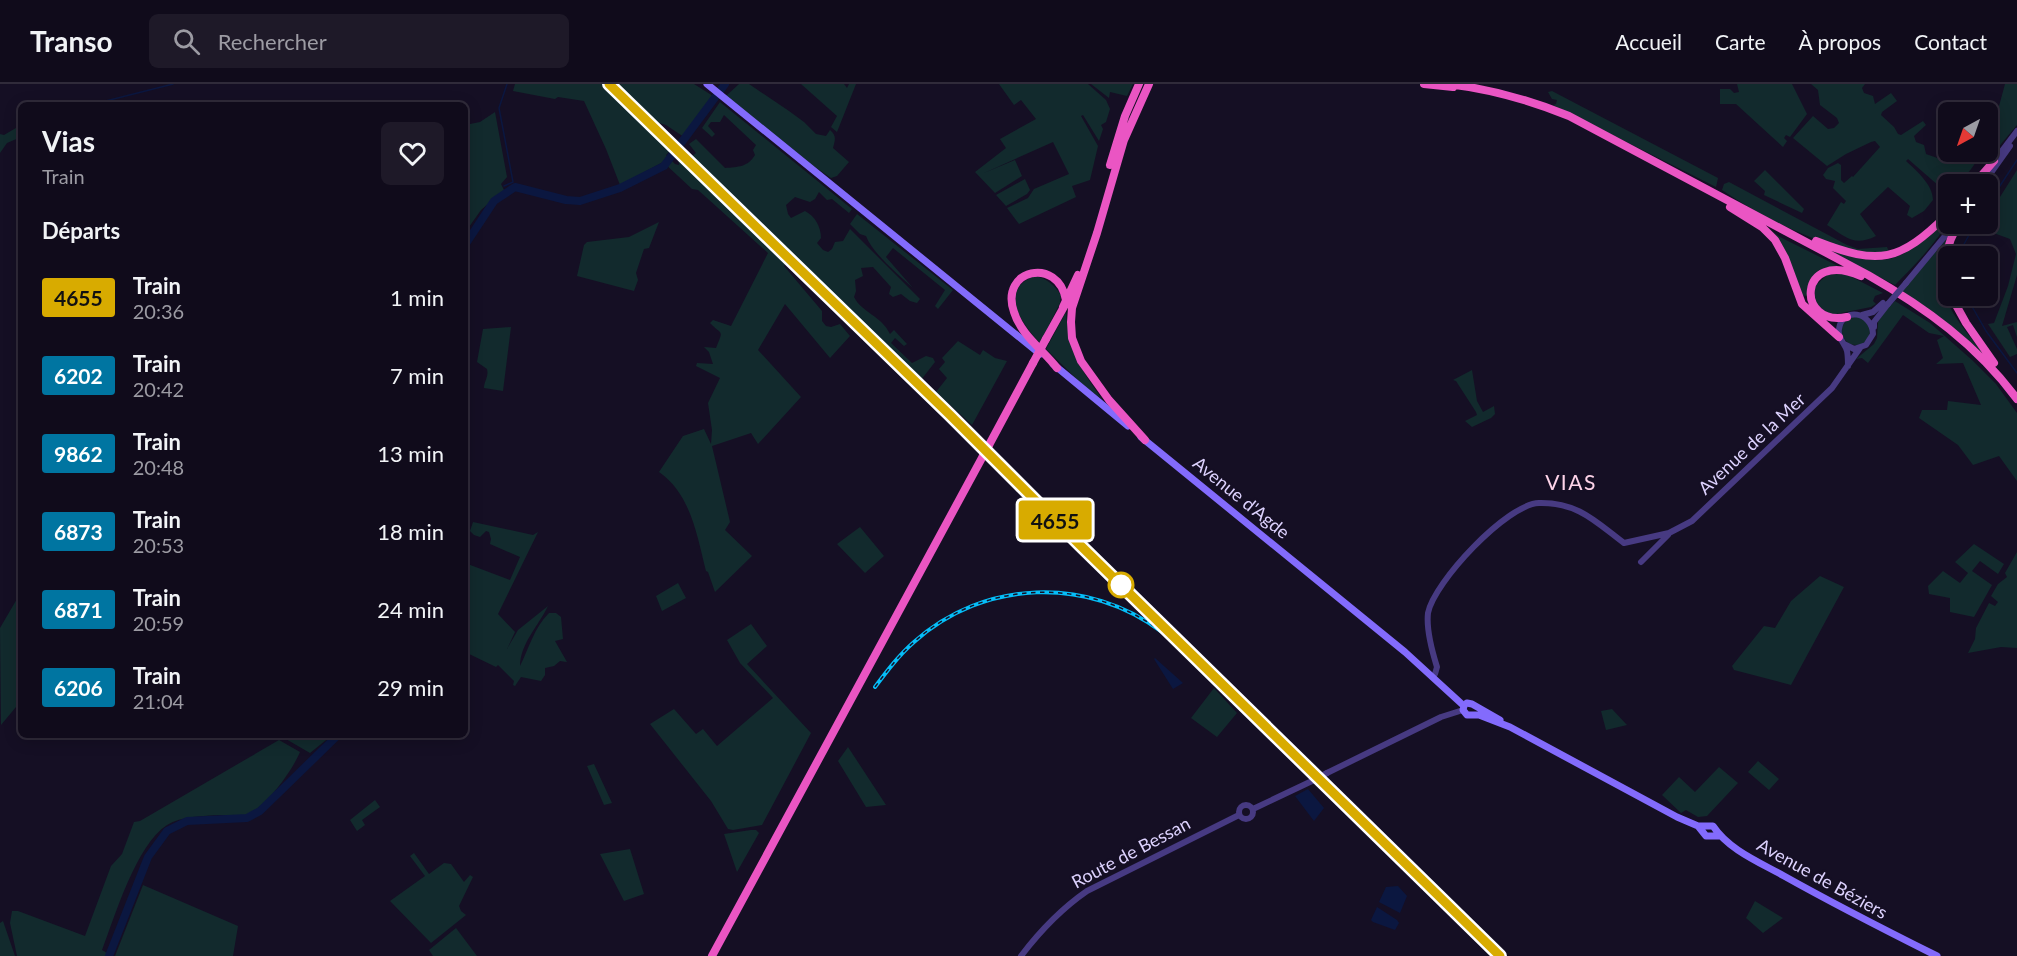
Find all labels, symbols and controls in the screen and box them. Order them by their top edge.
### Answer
search box [149,14,569,68]
text: Transo [30,24,113,58]
icon: search [170,25,203,58]
text: Rechercher [218,28,327,55]
text: Accueil [1615,29,1682,54]
text: Carte [1715,29,1766,54]
text: À propos [1799,29,1881,54]
text: Contact [1914,29,1987,54]
north arrow [1938,102,1998,162]
map controls [1938,102,1998,306]
button: heart [381,122,444,185]
text: Vias [42,124,95,158]
text: Train [42,164,85,188]
button: + [1938,174,1998,234]
text: Départs [42,217,120,244]
button: − [1938,246,1998,306]
text: Train [133,272,181,299]
text: 1 min [390,284,444,311]
text: 4655 [54,285,103,310]
text: 20:36 [133,299,184,323]
text: Train [133,350,181,377]
text: 7 min [390,362,444,389]
text: 6202 [54,363,103,388]
text: 20:42 [133,377,184,401]
street label: Avenue de la Mer [1693,388,1810,499]
text: Train [133,428,181,455]
text: 13 min [377,440,444,467]
text: 9862 [54,441,103,466]
street label: Avenue d'Agde [1189,452,1294,543]
text: 20:48 [133,455,184,479]
district label: VIAS [1545,469,1597,494]
line badge: 4655 [1013,500,1097,540]
text: Train [133,506,181,533]
text: 4655 [1031,508,1079,533]
text: 18 min [377,518,444,545]
text: 6873 [54,519,103,544]
text: 20:53 [133,533,184,557]
unlabelled marker [1108,572,1134,598]
text: Train [133,584,181,611]
text: 24 min [377,596,444,623]
text: 6871 [54,597,103,622]
text: 20:59 [133,611,184,635]
text: Train [133,662,181,689]
text: 29 min [377,674,444,701]
text: 6206 [54,675,103,700]
text: 21:04 [133,689,184,713]
street label: Route de Bessan [1067,812,1194,893]
street label: Avenue de Béziers [1753,833,1892,923]

